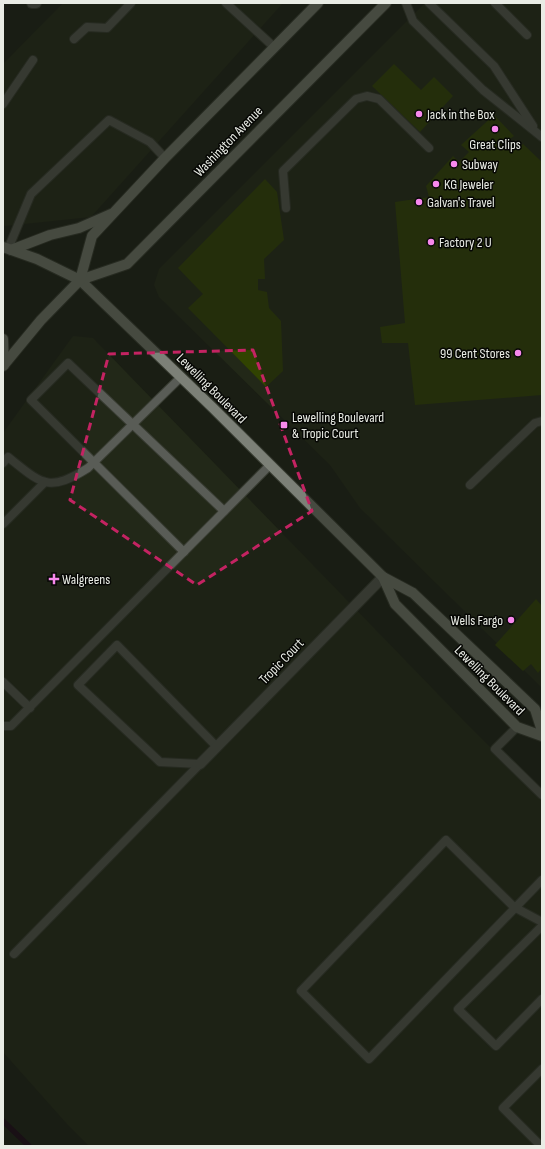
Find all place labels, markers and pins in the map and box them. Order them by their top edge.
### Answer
place label: Jack in the Box [426,106,495,123]
marker: Jack in the Box [414,109,424,119]
marker: Great Clips [490,124,500,134]
place label: Great Clips [469,136,521,153]
place label: Subway [462,156,499,173]
marker: Subway [449,159,459,169]
place label: KG Jeweler [444,176,494,193]
marker: KG Jeweler [431,179,441,189]
place label: Galvan's Travel [427,194,495,211]
marker: Galvan's Travel [414,197,424,207]
place label: Factory 2 U [439,234,492,251]
marker: Factory 2 U [426,237,436,247]
place label: 99 Cent Stores [440,345,510,362]
marker: 99 Cent Stores [513,348,523,358]
place label: Lewelling Boulevard & Tropic Court [292,409,384,442]
marker: Lewelling Boulevard & Tropic Court [279,420,289,430]
place label: Walgreens [62,571,110,588]
marker: Walgreens [49,574,59,584]
place label: Wells Fargo [451,612,503,629]
marker: Wells Fargo [506,615,516,625]

